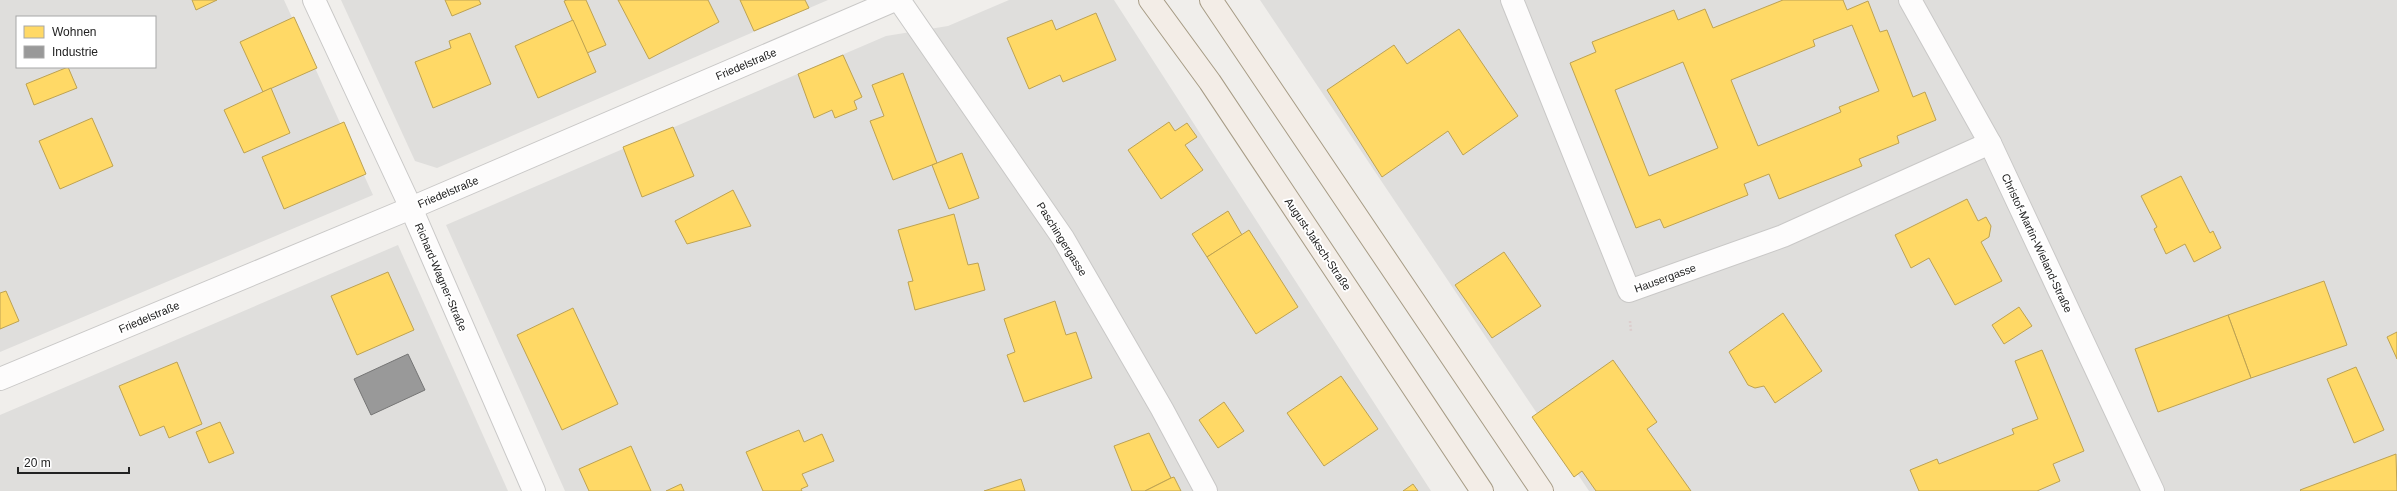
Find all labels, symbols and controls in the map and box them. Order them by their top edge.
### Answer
legend [16,16,156,68]
text: Wohnen [52,25,96,39]
text: Industrie [52,45,98,59]
street label: Friedelstraße [714,46,778,82]
street label: Christof-Martin-Wieland-Straße [1999,171,2075,315]
street label: Friedelstraße [416,174,480,210]
street label: August-Jaksch-Straße [1283,196,1353,292]
street label: Paschingergasse [1035,200,1089,278]
street label: Richard-Wagner-Straße [413,221,469,333]
street label: Hausergasse [1632,261,1698,295]
street label: Friedelstraße [117,299,181,335]
scale bar [18,449,129,475]
text: 20 m [24,456,51,470]

